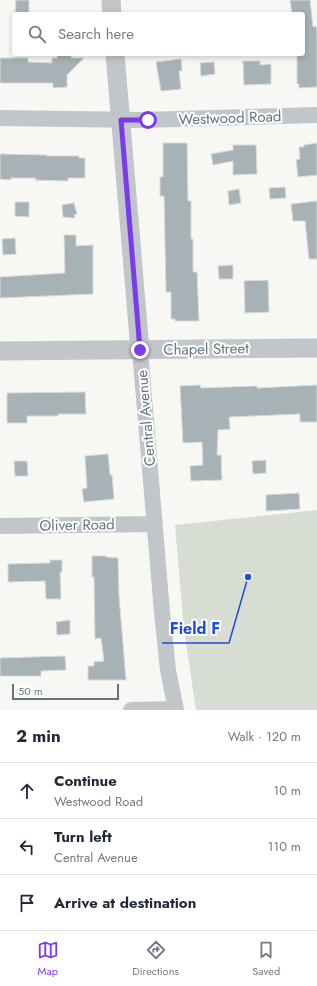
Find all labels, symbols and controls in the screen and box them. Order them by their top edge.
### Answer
search box [12,12,305,56]
icon: search [26,23,48,45]
text: Search here [58,23,134,45]
street label: Westwood Road [178,105,282,131]
route start [139,111,157,129]
street label: Chapel Street [163,337,249,361]
route end [131,341,149,359]
street label: Central Avenue [131,369,161,467]
street label: Oliver Road [39,513,115,537]
callout: Field F [162,615,229,643]
text: Field F [170,617,220,640]
scale bar [12,682,119,701]
text: 50 m [18,683,43,699]
text: 2 min [16,724,61,748]
text: Walk · 120 m [228,727,301,746]
text: Continue [54,770,117,792]
icon: ahead [16,780,38,802]
text: 10 m [273,781,301,800]
text: Westwood Road [54,792,143,811]
text: Turn left [54,826,112,848]
icon: left [16,836,38,858]
text: 110 m [267,837,301,856]
text: Central Avenue [54,848,138,867]
icon: arrive [16,892,38,914]
text: Arrive at destination [54,892,196,914]
tab: Map [37,939,59,979]
tab: Directions [132,939,179,979]
tab: Saved [252,939,280,979]

